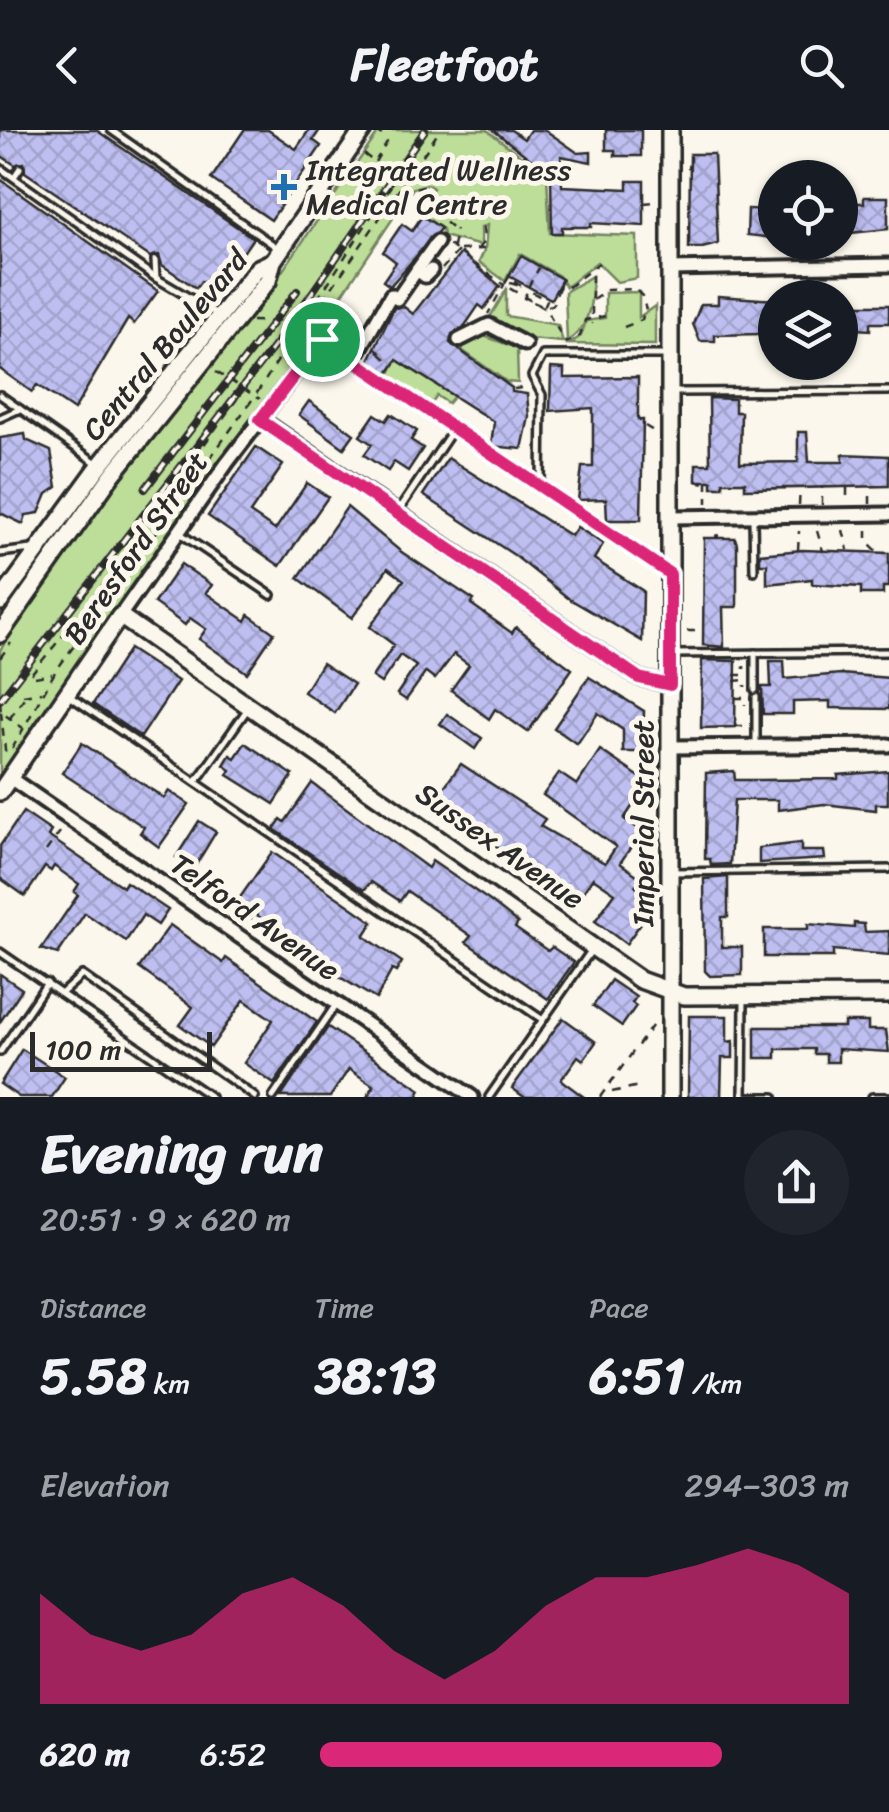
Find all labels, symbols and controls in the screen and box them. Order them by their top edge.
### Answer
text: Fleetfoot [351,25,538,105]
icon: back [40,38,95,93]
icon: search [794,38,849,93]
place label: Integrated Wellness Medical Centre [305,143,571,231]
map controls [758,160,858,380]
button: locate [758,160,858,260]
marker: Integrated Wellness Medical Centre [271,174,297,200]
street label: Central Boulevard [68,235,264,454]
button: layers [758,280,858,380]
pin [280,297,365,382]
icon: arrive [295,312,350,367]
street label: Beresford Street [49,440,223,656]
street label: Imperial Street [616,720,670,927]
street label: Sussex Avenue [404,767,596,925]
street label: Telford Avenue [158,838,352,996]
text: 100 m [45,1025,121,1074]
scale bar [30,1027,212,1071]
text: Evening run [40,1105,323,1202]
button: share [744,1130,849,1235]
text: 20:51 · 9 × 620 m [40,1191,291,1248]
text: Distance [40,1283,146,1332]
text: Time [315,1283,374,1332]
text: Pace [589,1283,649,1332]
text: 5.58 [40,1332,146,1421]
text: 38:13 [315,1332,436,1421]
text: 6:51 [589,1332,685,1421]
text: km [146,1359,190,1408]
text: /km [685,1359,742,1408]
text: Elevation [40,1457,170,1514]
text: 294–303 m [684,1457,849,1514]
text: 620 m [40,1726,130,1783]
text: 6:52 [200,1726,266,1783]

